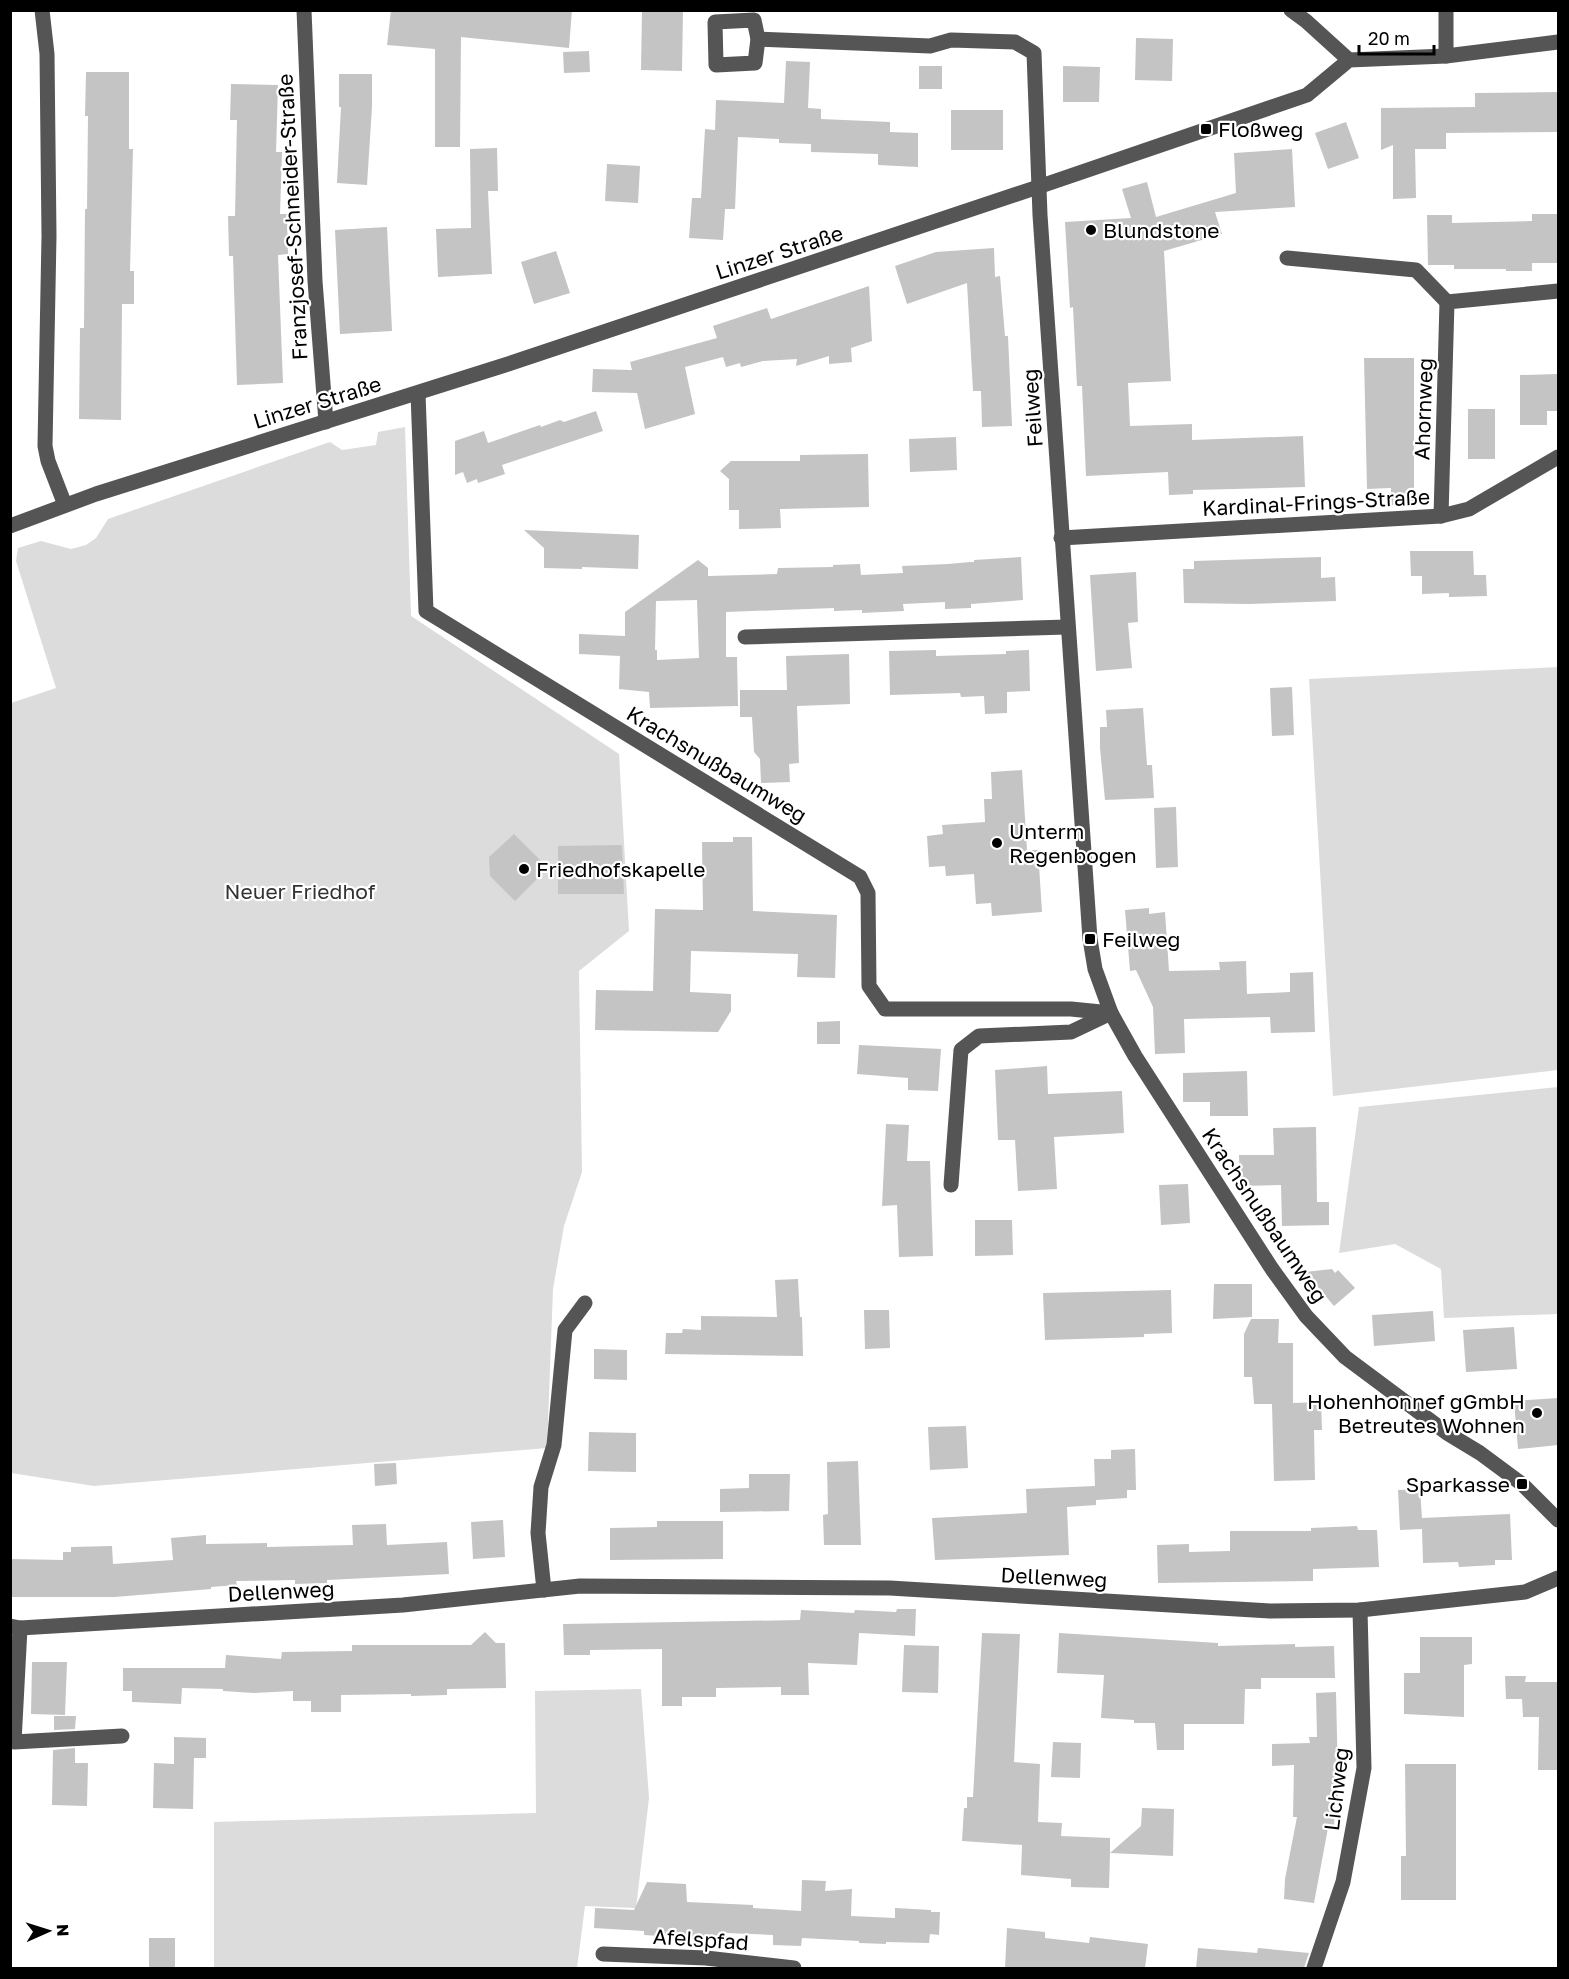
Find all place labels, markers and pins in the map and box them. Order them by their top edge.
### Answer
place label: Floßweg [1218,116,1303,142]
marker: Floßweg [1199,122,1213,136]
place label: Blundstone [1103,217,1220,243]
marker: Blundstone [1084,223,1098,237]
place label: Unterm Regenbogen [1009,818,1137,868]
marker: Unterm Regenbogen [990,836,1004,850]
place label: Friedhofskapelle [536,856,706,882]
marker: Friedhofskapelle [517,862,531,876]
place label: Feilweg [1102,926,1181,952]
marker: Feilweg [1083,932,1097,946]
place label: Hohenhonnef gGmbH Betreutes Wohnen [1307,1388,1525,1438]
marker: Hohenhonnef gGmbH Betreutes Wohnen [1530,1406,1544,1420]
place label: Sparkasse [1406,1471,1510,1497]
marker: Sparkasse [1515,1477,1529,1491]

